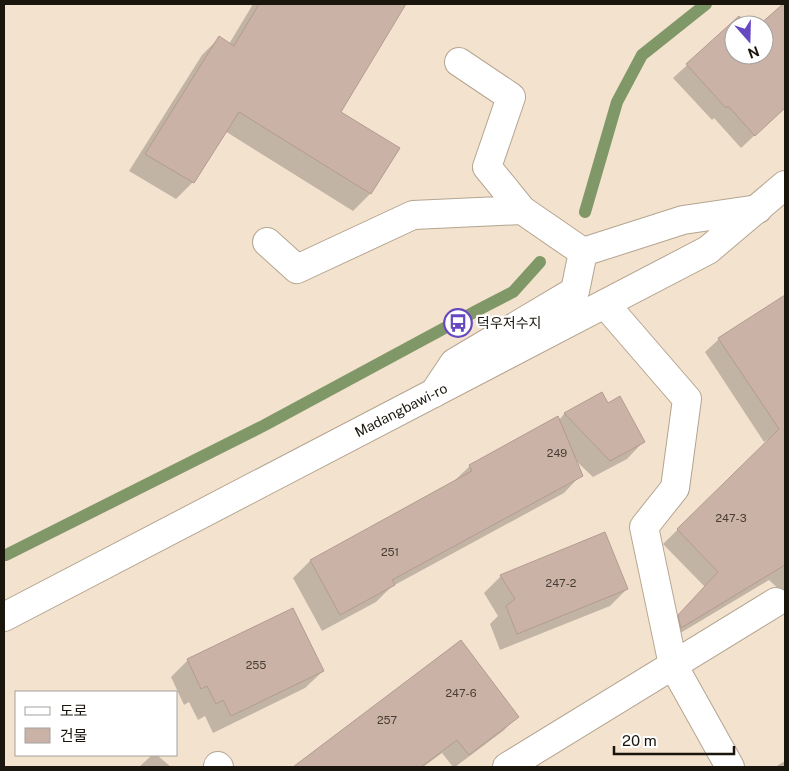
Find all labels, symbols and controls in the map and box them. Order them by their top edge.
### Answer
north arrow [724,15,774,65]
text: N [746,43,761,62]
bus stop icon: 덕우저수지 [443,308,473,338]
place label: 덕우저수지 [477,315,541,331]
street label: Madangbawi-ro [352,380,450,440]
house number: 249 [547,447,567,459]
house number: 247-3 [715,512,747,524]
house number: 251 [381,546,399,558]
house number: 247-2 [546,577,577,589]
house number: 255 [246,659,266,671]
house number: 247-6 [445,687,477,699]
legend [15,691,178,756]
text: 도로 [60,702,88,719]
house number: 257 [377,714,397,726]
scale bar [614,724,734,756]
text: 건물 [60,727,88,744]
text: 20 m [622,732,657,749]

